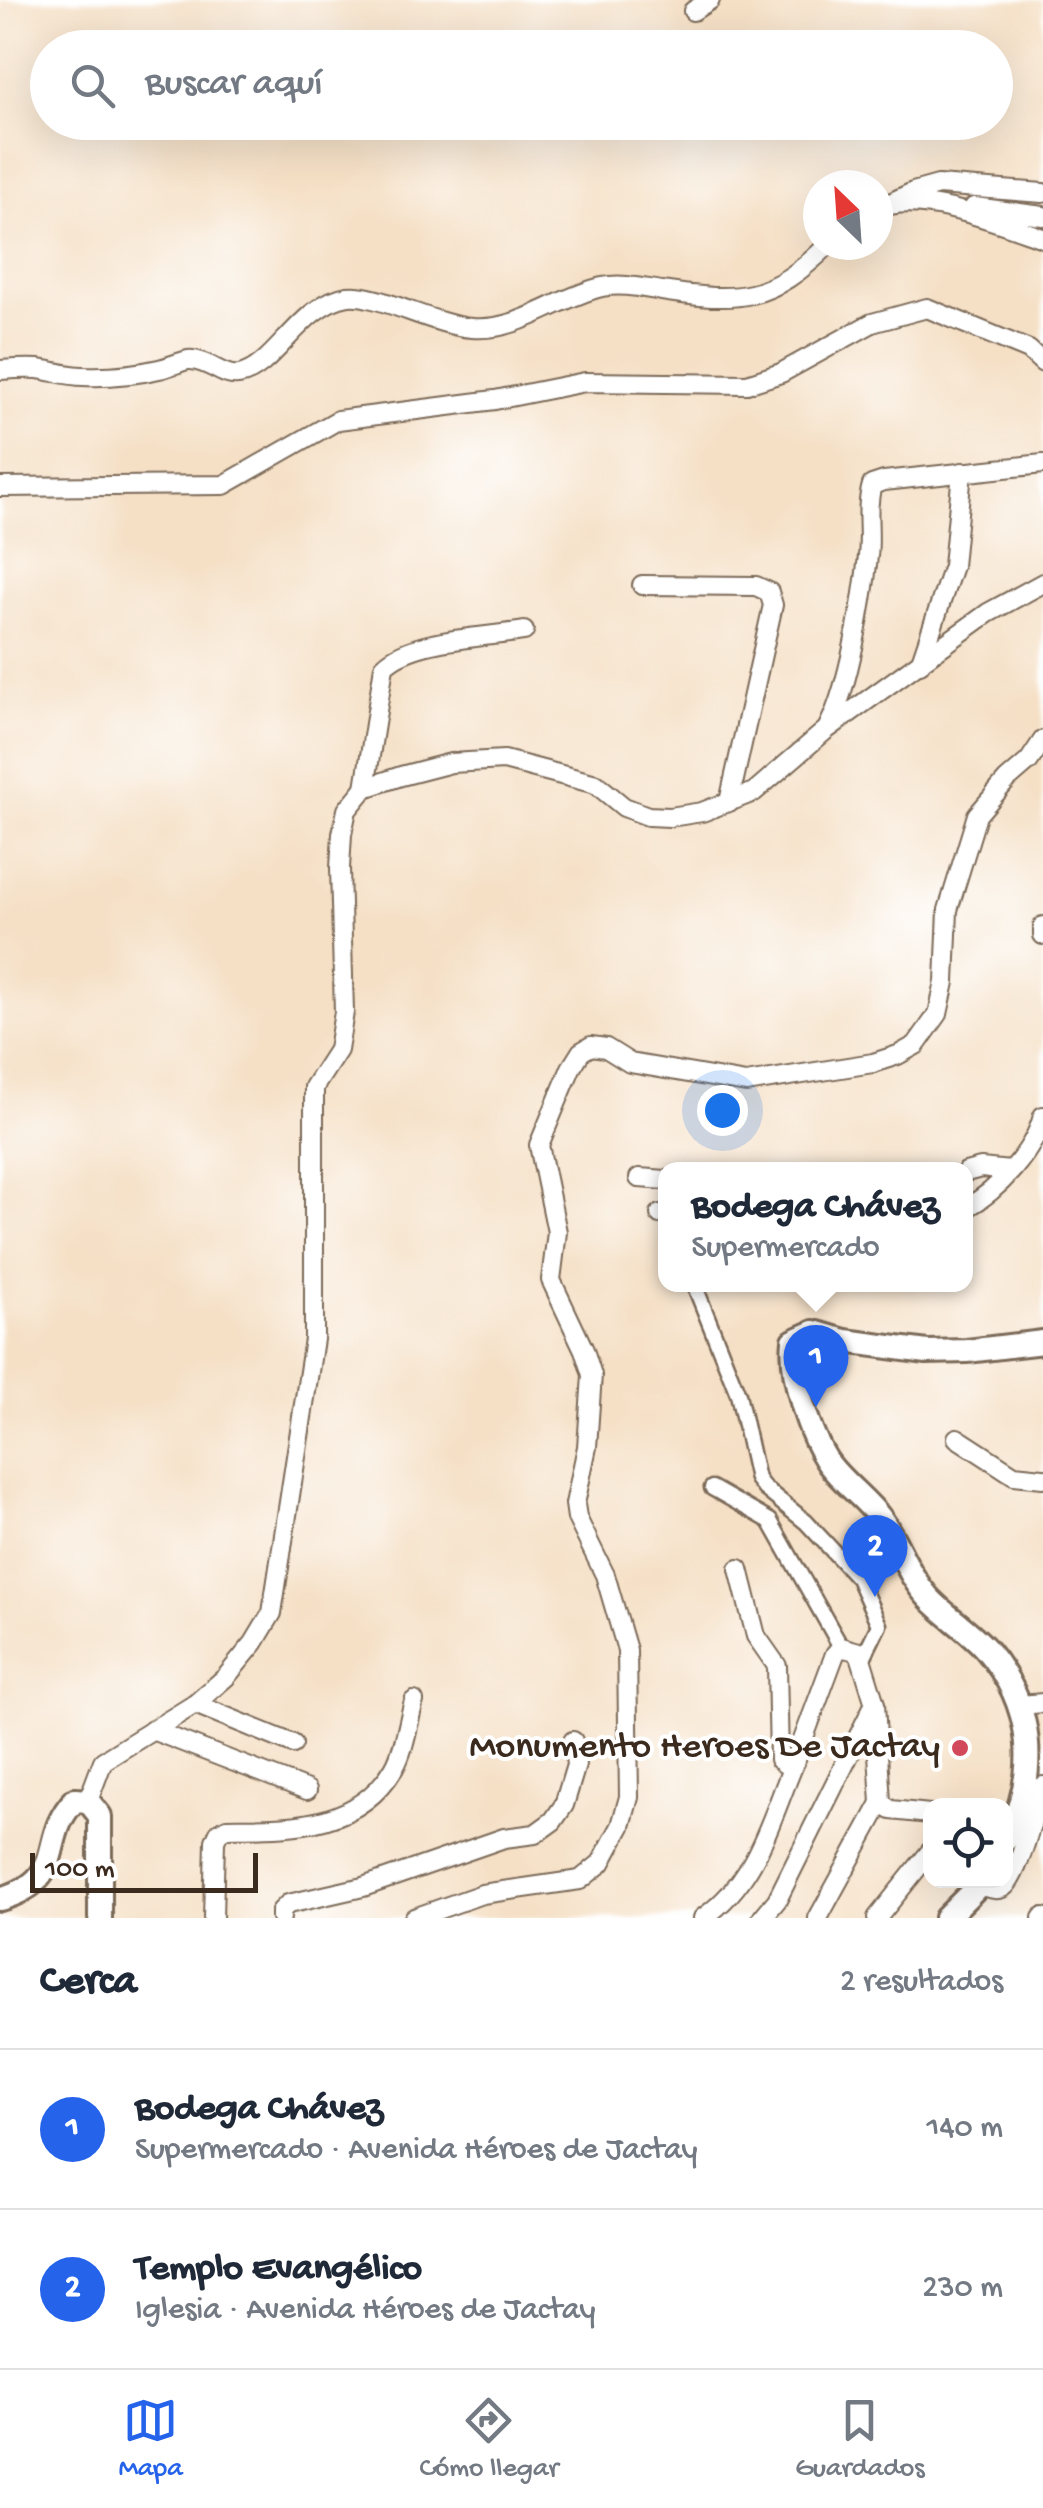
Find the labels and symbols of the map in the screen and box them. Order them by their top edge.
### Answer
north arrow [803,170,893,260]
your location [697,1085,748,1136]
pin: 1 [784,1324,848,1407]
pin: 2 [842,1514,908,1597]
place label: Monumento Heroes De Jactay [469,1726,940,1770]
marker: Monumento Heroes De Jactay [949,1737,971,1759]
scale bar [30,1848,258,1892]

